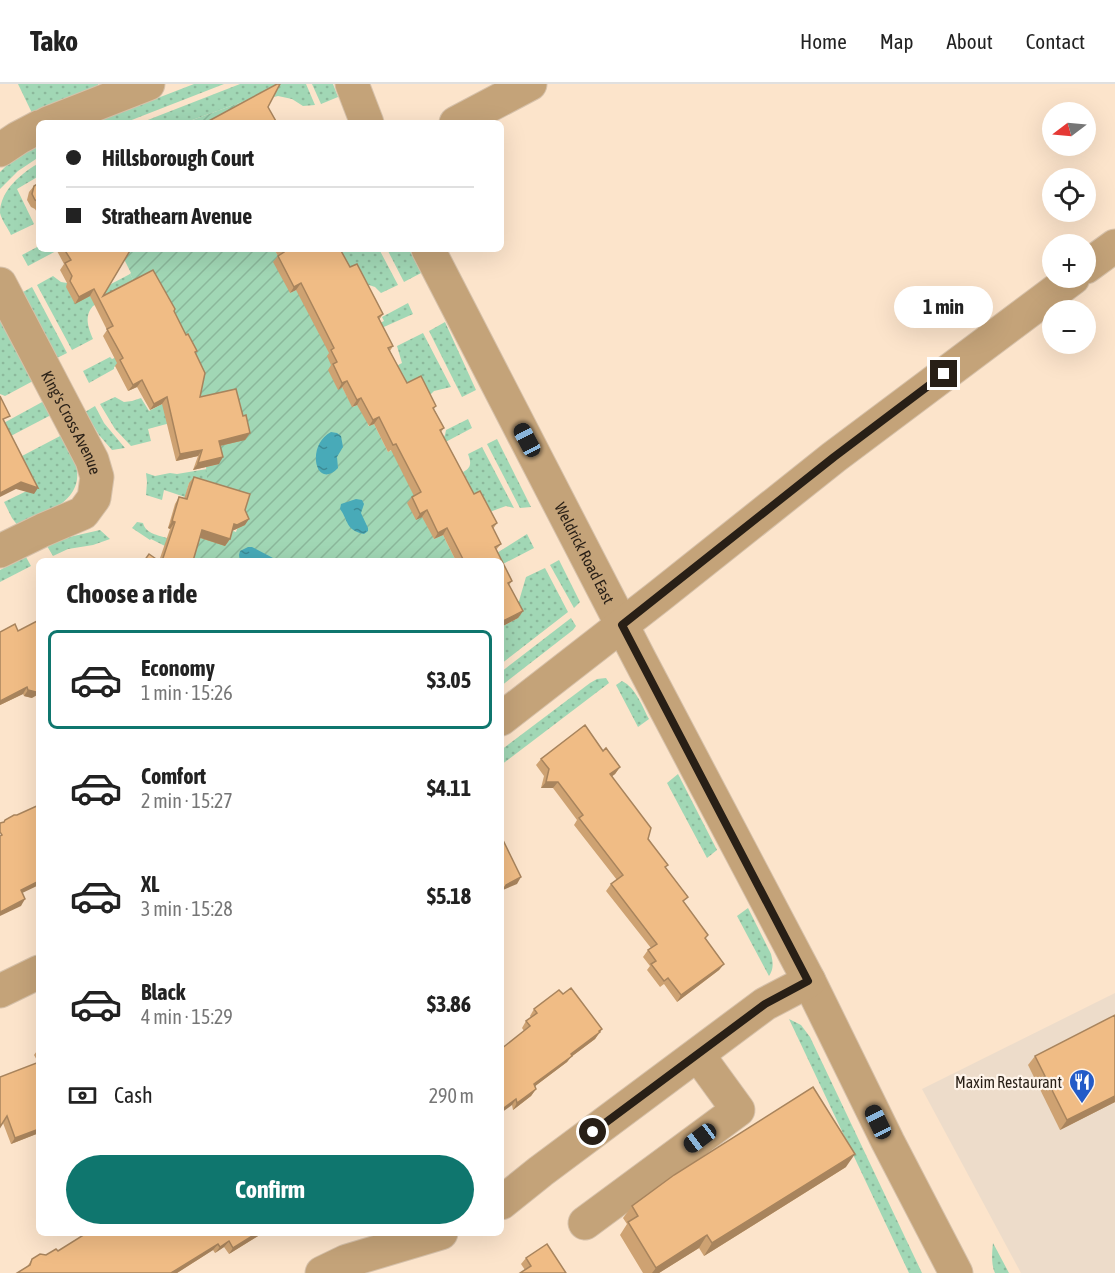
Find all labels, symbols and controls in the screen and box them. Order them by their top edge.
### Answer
text: Tako [30,25,78,57]
text: Home [800,29,847,53]
text: Map [880,29,914,53]
text: About [947,29,993,53]
text: Contact [1026,29,1085,53]
north arrow [1042,102,1096,156]
map controls [1042,102,1096,354]
text: Hillsborough Court [102,145,254,171]
button: locate [1042,168,1096,222]
text: Strathearn Avenue [102,203,252,229]
button: + [1042,234,1096,288]
callout: 1 min [894,287,994,329]
text: 1 min [923,295,964,318]
button: − [1042,300,1096,354]
route end [930,360,957,387]
street label: King's Cross Avenue [38,368,105,476]
car [511,420,543,460]
street label: Weldrick Road East [551,499,618,607]
text: Choose a ride [66,578,198,609]
icon: car [69,653,123,707]
text: Economy [141,655,215,681]
text: $3.05 [427,667,471,693]
text: 1 min · 15:26 [141,681,233,704]
icon: car [69,761,123,815]
text: Comfort [141,763,206,789]
text: $4.11 [427,775,471,801]
text: 2 min · 15:27 [141,789,233,812]
icon: car [69,869,123,923]
text: XL [141,871,159,897]
text: $5.18 [427,883,471,909]
text: 3 min · 15:28 [141,897,233,920]
icon: car [69,977,123,1031]
text: Black [141,979,185,1005]
text: $3.86 [427,991,471,1017]
text: 4 min · 15:29 [141,1005,233,1028]
restaurant icon: Maxim Restaurant [1067,1067,1097,1105]
place label: Maxim Restaurant [955,1073,1062,1091]
icon: cash [66,1079,99,1112]
text: Cash [114,1082,153,1108]
text: 290 m [429,1084,474,1107]
car [862,1102,894,1142]
route start [579,1118,606,1145]
car [680,1120,720,1156]
button: Confirm [66,1155,474,1224]

